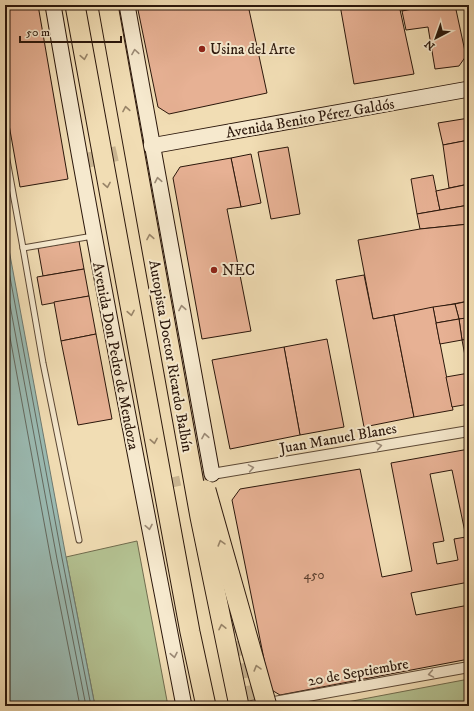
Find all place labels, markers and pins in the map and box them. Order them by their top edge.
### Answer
place label: Usina del Arte [210,40,295,59]
marker: Usina del Arte [197,44,207,54]
place label: NEC [222,261,255,280]
marker: NEC [209,265,219,275]

